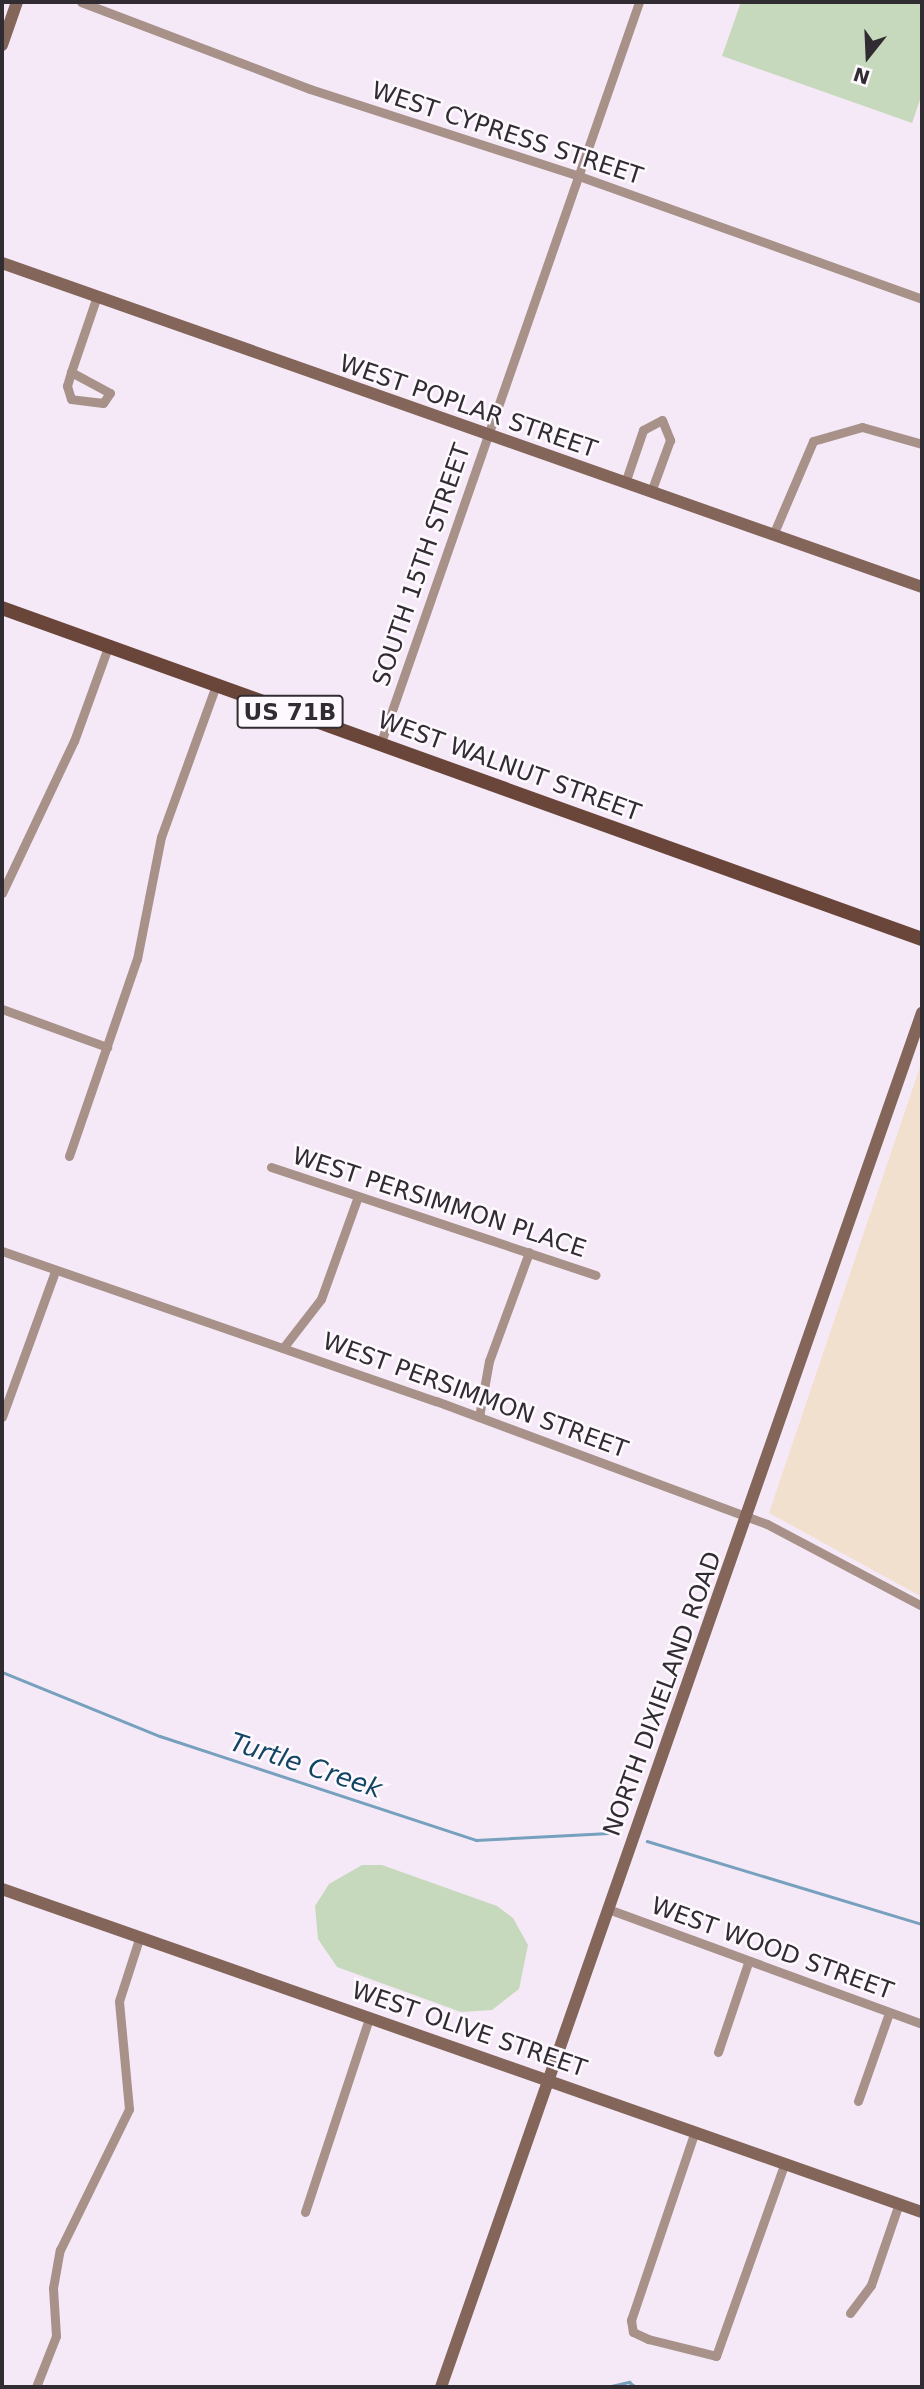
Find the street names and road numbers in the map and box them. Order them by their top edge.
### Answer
street label: WEST CYPRESS STREET [368,77,646,191]
street label: WEST POPLAR STREET [335,349,601,465]
street label: SOUTH 15TH STREET [367,440,477,690]
road number: US 71B [236,692,344,732]
street label: WEST WALNUT STREET [373,706,645,828]
street label: WEST PERSIMMON PLACE [288,1142,590,1264]
street label: WEST PERSIMMON STREET [319,1327,631,1465]
street label: NORTH DIXIELAND ROAD [598,1548,728,1840]
street label: WEST WOOD STREET [647,1892,897,2006]
street label: WEST OLIVE STREET [348,1976,590,2084]

